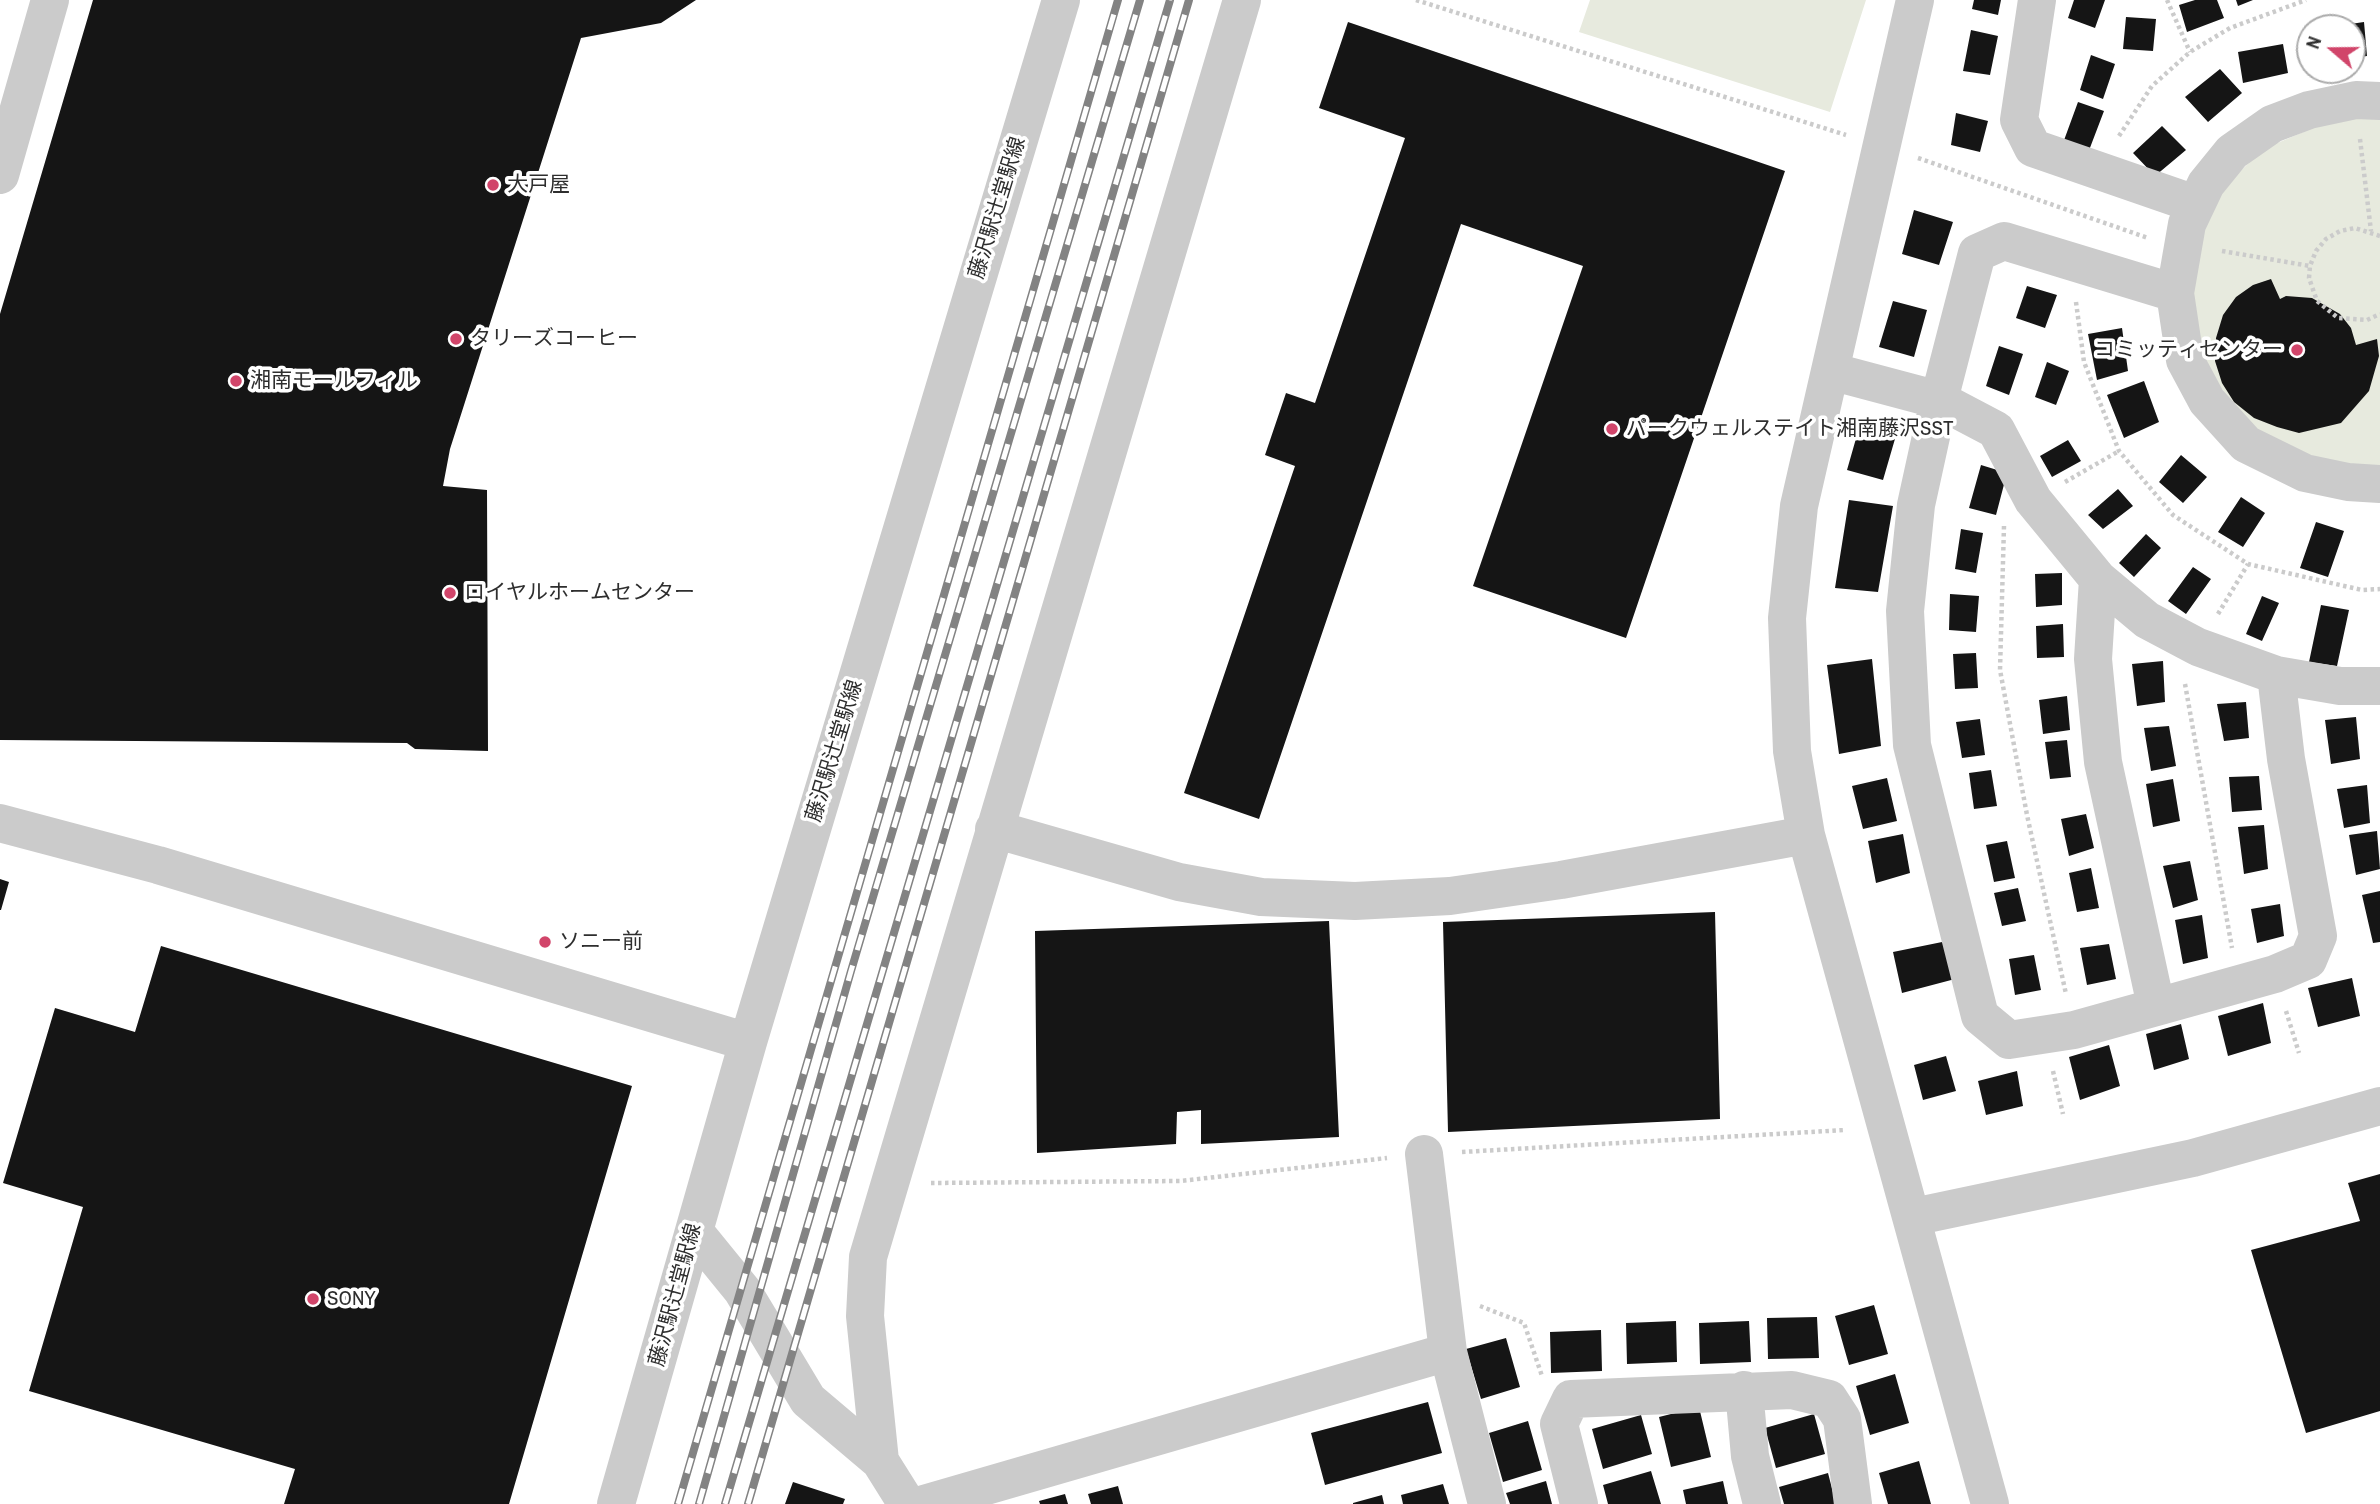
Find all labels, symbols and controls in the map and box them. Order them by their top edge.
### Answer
north arrow [2296,14,2366,84]
text: N [2299,33,2327,52]
street label: 藤沢駅辻堂駅線 [964,134,1032,282]
place label: 大戸屋 [507,172,570,198]
marker: 大戸屋 [485,177,501,193]
place label: タリーズコーヒー [470,326,638,352]
marker: タリーズコーヒー [448,331,464,347]
place label: コミッティセンター [2094,337,2283,363]
marker: コミッティセンター [2289,342,2305,358]
place label: 湘南モールフィル [250,368,418,394]
marker: 湘南モールフィル [228,373,244,389]
place label: パークウェルステイト湘南藤沢SST [1626,416,1953,442]
marker: パークウェルステイト湘南藤沢SST [1604,421,1620,437]
place label: ロイヤルホームセンター [464,580,695,606]
marker: ロイヤルホームセンター [442,585,458,601]
street label: 藤沢駅辻堂駅線 [801,677,869,825]
place label: ソニー前 [559,929,643,955]
marker: ソニー前 [537,934,553,950]
street label: 藤沢駅辻堂駅線 [645,1221,707,1369]
place label: SONY [327,1286,376,1312]
marker: SONY [305,1291,321,1307]

